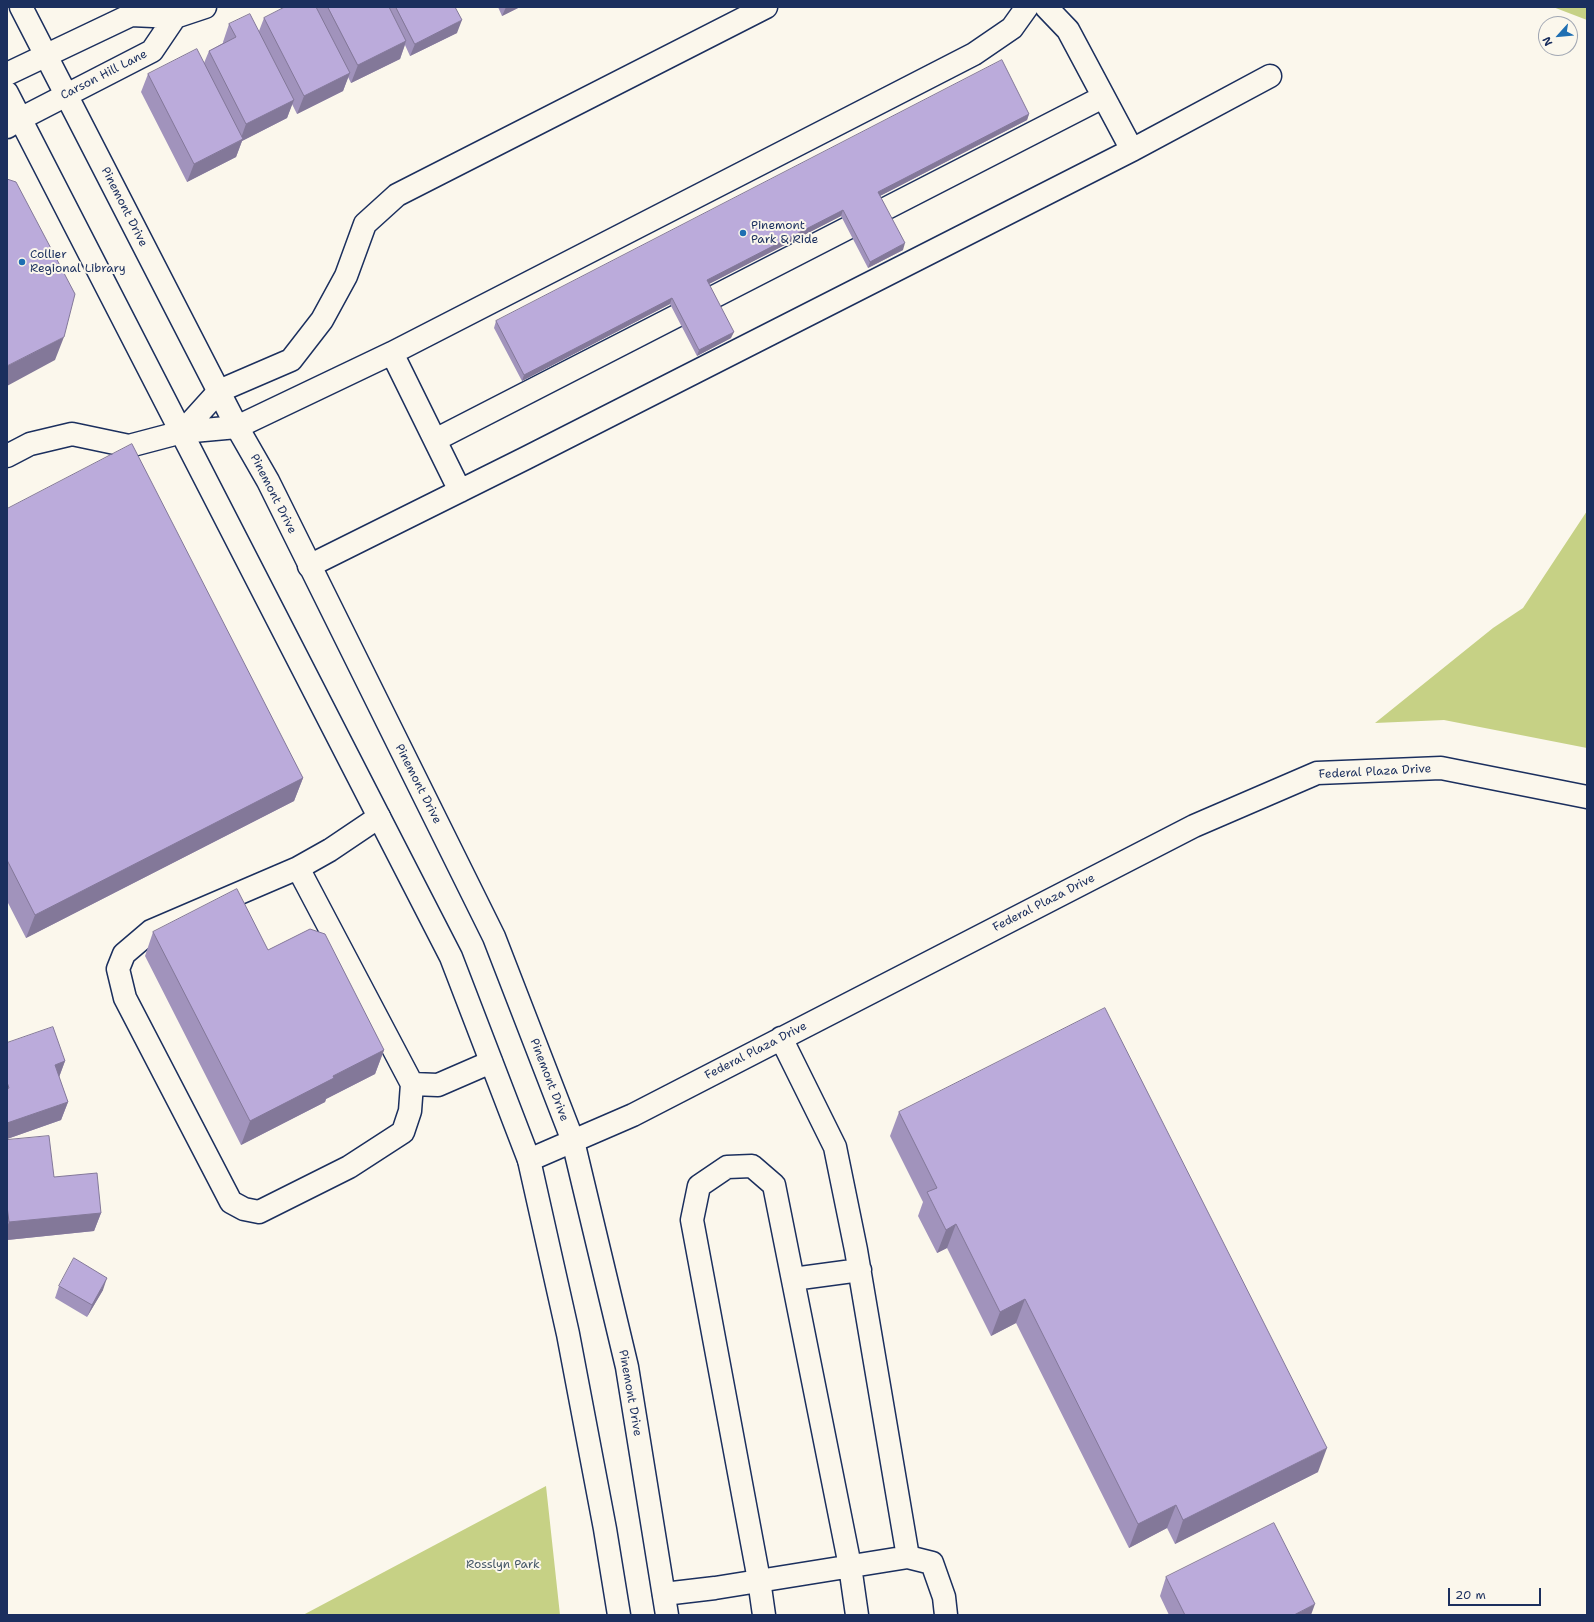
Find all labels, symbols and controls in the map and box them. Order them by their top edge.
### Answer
north arrow [1538,16,1578,56]
text: N [1539,34,1556,49]
street label: Carson Hill Lane [58,47,150,103]
street label: Pinemont Drive [98,165,150,249]
place label: Pinemont Park & Ride [751,219,818,247]
marker: Pinemont Park & Ride [738,228,748,238]
place label: Collier Regional Library [30,248,126,276]
marker: Collier Regional Library [17,257,27,267]
street label: Pinemont Drive [247,452,299,536]
street label: Pinemont Drive [392,742,444,826]
street label: Federal Plaza Drive [1318,762,1432,782]
street label: Federal Plaza Drive [990,871,1098,935]
street label: Federal Plaza Drive [702,1019,810,1083]
street label: Pinemont Drive [527,1037,571,1123]
street label: Pinemont Drive [615,1349,645,1437]
park label: Rosslyn Park [466,1558,540,1572]
scale bar [1450,1580,1543,1606]
text: 20 m [1455,1587,1486,1603]

